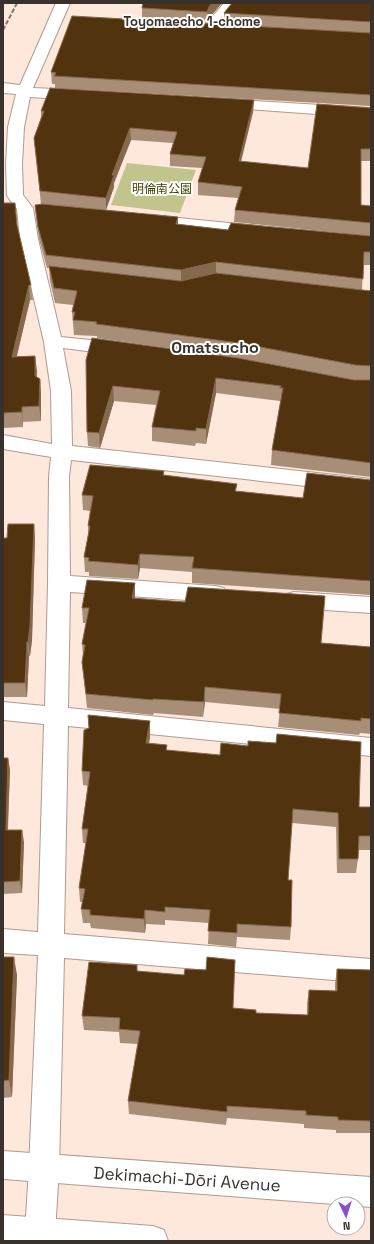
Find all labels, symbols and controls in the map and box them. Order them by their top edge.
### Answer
district label: Toyomaecho 1-chome [124,13,260,30]
park label: 明倫南公園 [132,181,192,197]
district label: Omatsucho [171,337,259,358]
street label: Dekimachi-Dōri Avenue [93,1161,281,1197]
north arrow [326,1196,366,1236]
text: N [343,1219,351,1233]

